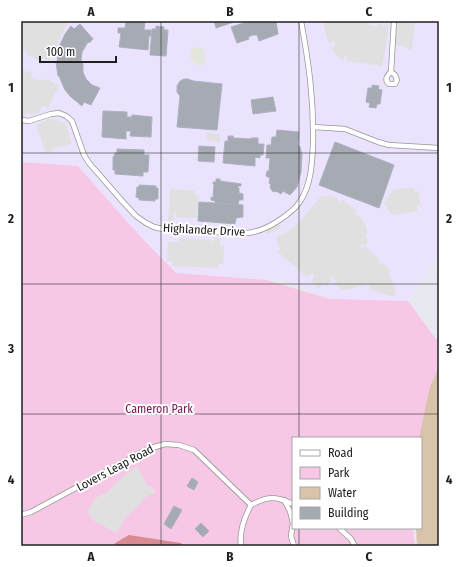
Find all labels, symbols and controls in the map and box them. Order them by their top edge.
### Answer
text: A [86,4,95,19]
text: B [226,4,234,19]
text: C [366,4,373,19]
scale bar [40,38,116,64]
text: 100 m [46,45,75,59]
text: 1 [8,80,14,95]
text: 1 [446,80,452,95]
text: 2 [7,211,14,226]
text: 2 [445,211,452,226]
street label: Highlander Drive [163,221,246,239]
text: 3 [7,341,14,356]
text: 3 [445,341,452,356]
park label: Cameron Park [125,402,193,416]
legend [292,437,422,529]
street label: Lovers Leap Road [74,442,156,494]
text: Road [328,446,353,460]
text: Park [328,466,350,480]
text: 4 [8,472,15,487]
text: 4 [446,472,453,487]
text: Water [328,486,357,500]
text: Building [328,506,369,520]
text: A [86,549,95,564]
text: B [226,549,234,564]
text: C [366,549,373,564]

